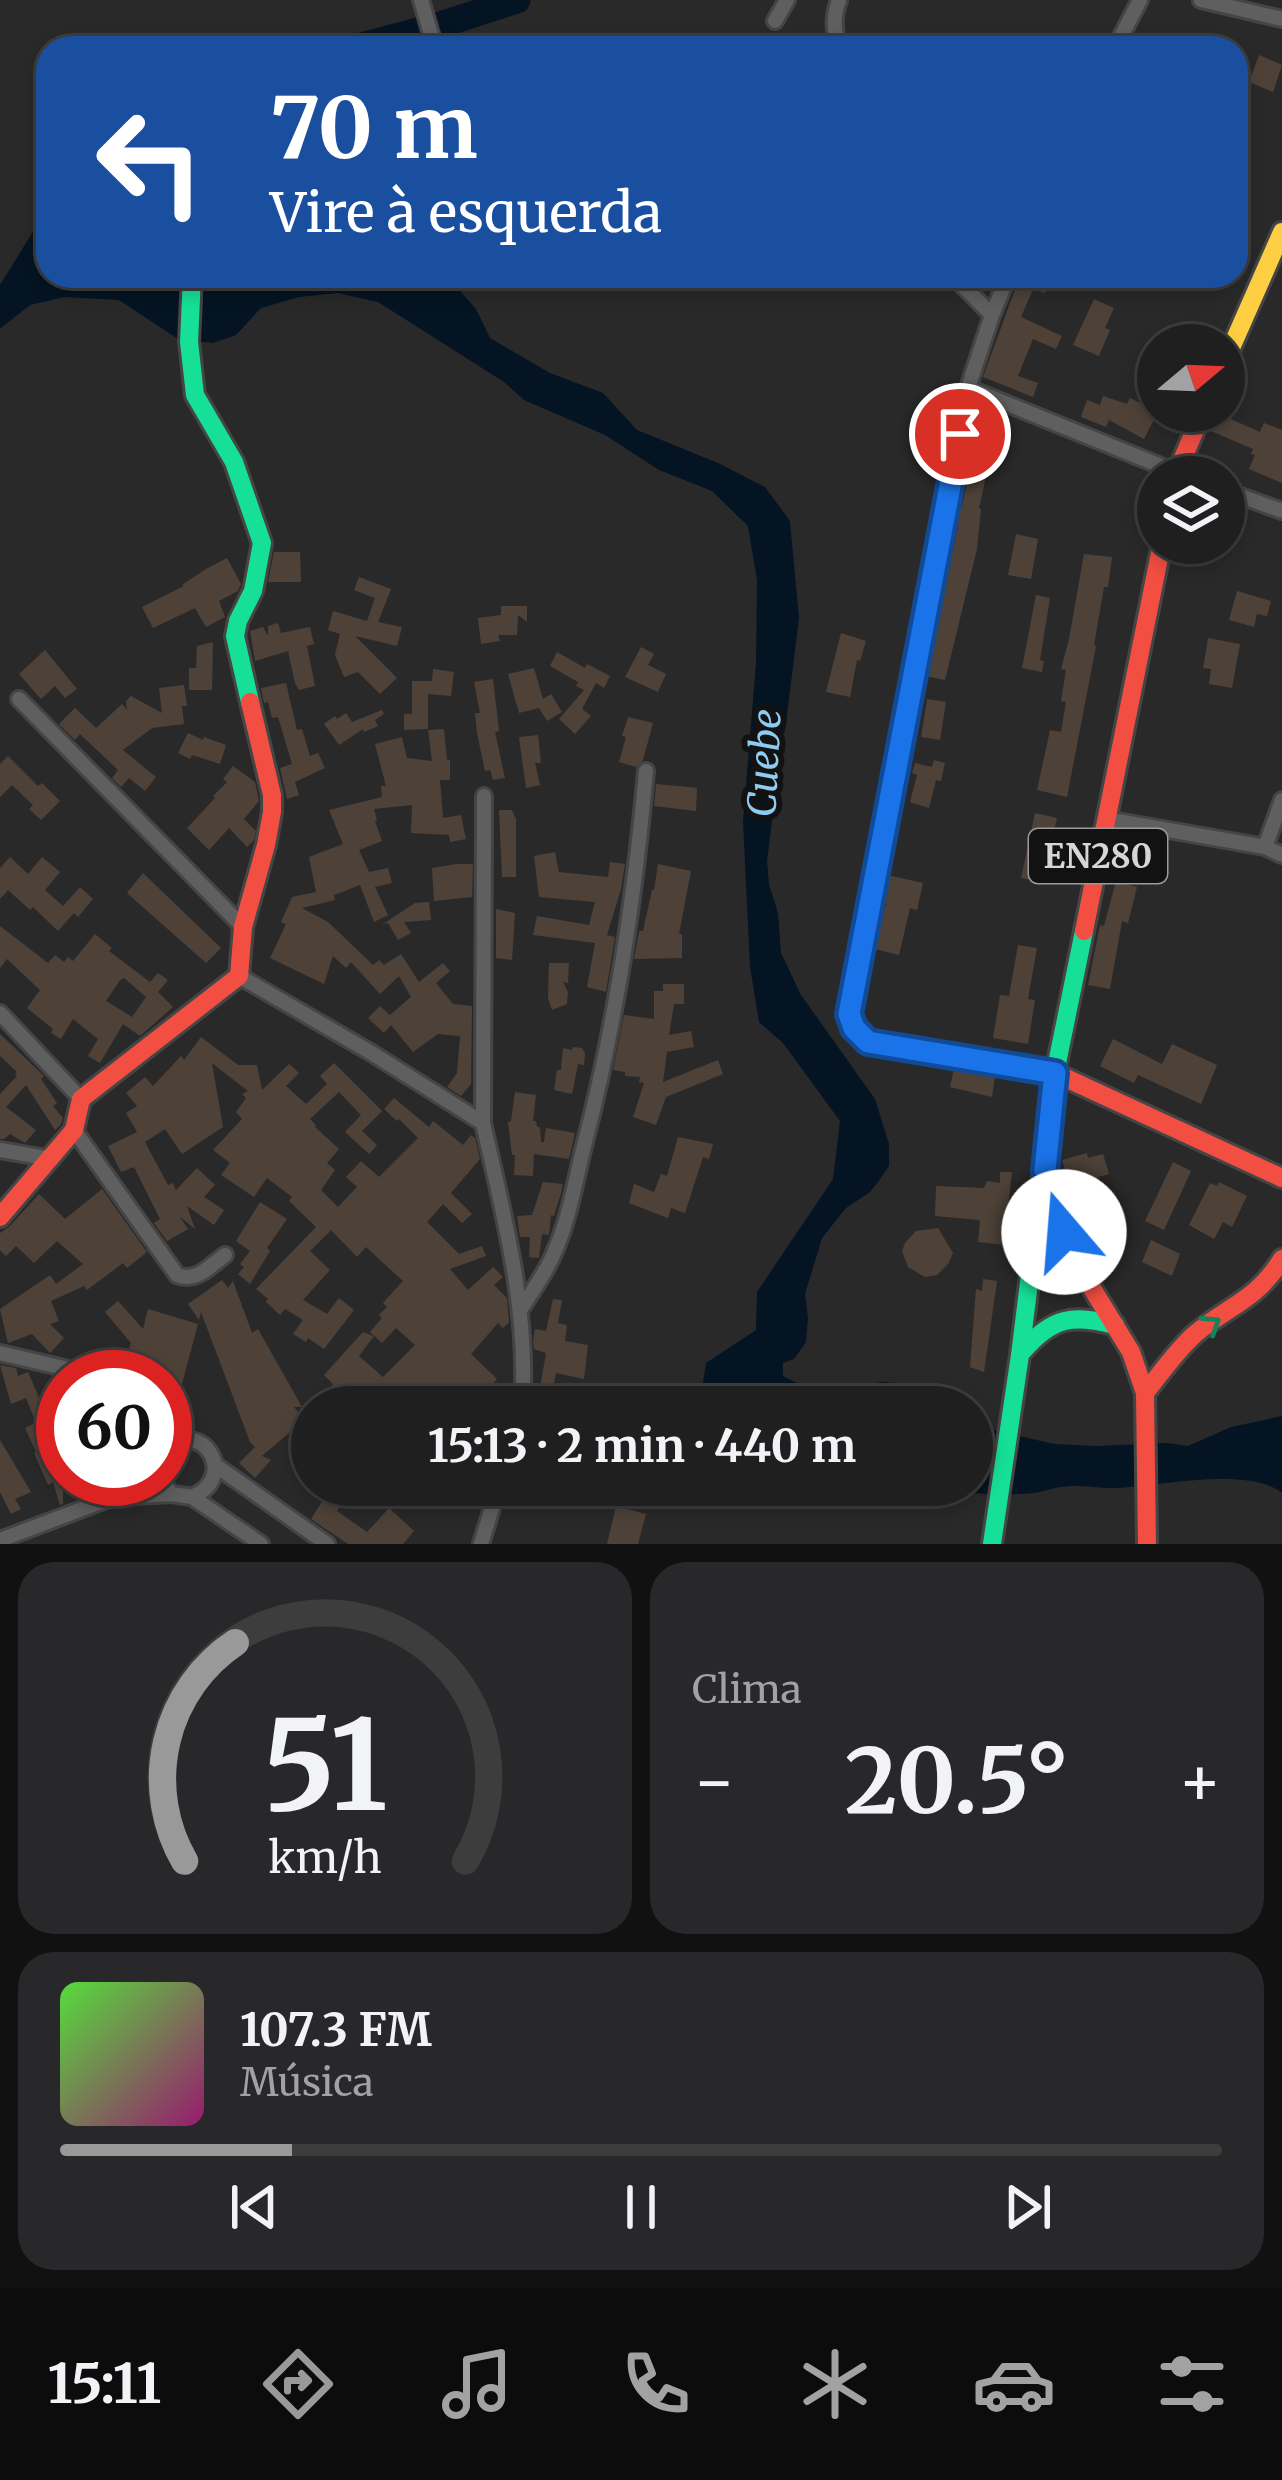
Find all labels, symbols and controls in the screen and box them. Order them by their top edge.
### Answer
text: 70 m [270,75,478,181]
icon: left [72,84,228,240]
text: Vire à esquerda [270,179,662,247]
north arrow [1137,324,1245,432]
map controls [1137,324,1245,564]
pin [909,383,1011,485]
icon: arrive [927,401,993,467]
button: layers [1137,456,1245,564]
water label: Cuebe [737,708,792,818]
road number: EN280 [1029,829,1167,883]
position arrow [1001,1169,1127,1295]
one-way arrow [1199,1317,1221,1339]
speed limit sign: 60 [36,1350,192,1506]
text: 15:13 · 2 min · 440 m [428,1418,856,1474]
text: Clima [692,1665,802,1714]
text: 51 [262,1687,388,1844]
text: 20.5° [845,1724,1069,1838]
text: − [692,1740,736,1823]
text: + [1178,1740,1222,1823]
text: km/h [268,1831,382,1885]
text: 107.3 FM [240,2002,432,2058]
text: Música [240,2058,374,2107]
icon: previous [221,2174,287,2240]
icon: pause [608,2174,674,2240]
icon: next [995,2174,1061,2240]
icon: directions [256,2342,340,2426]
icon: music [435,2342,519,2426]
icon: phone [614,2342,698,2426]
icon: climate [793,2342,877,2426]
icon: car [972,2342,1056,2426]
icon: filters [1150,2342,1234,2426]
text: 15:11 [47,2350,161,2418]

